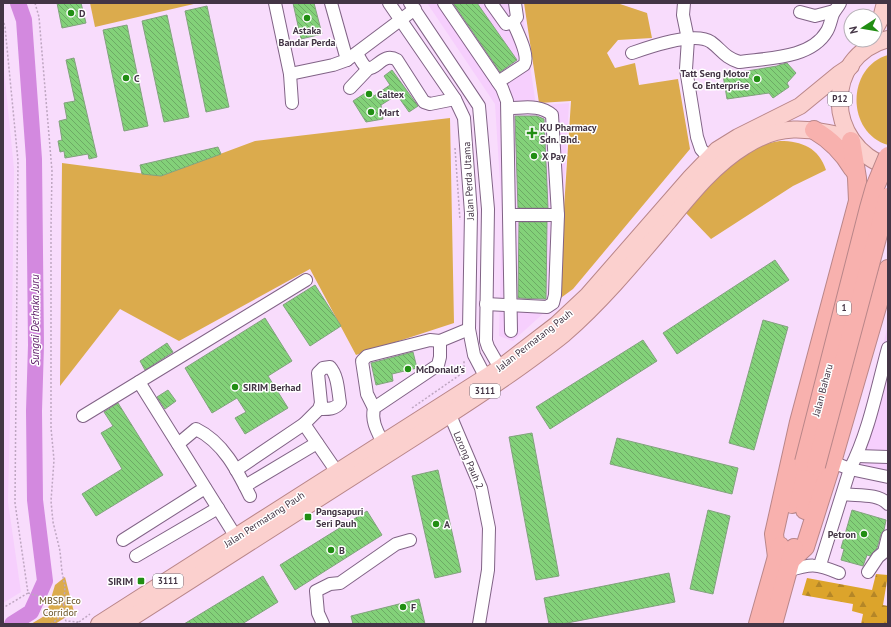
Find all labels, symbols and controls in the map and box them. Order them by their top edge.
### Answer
place label: D [79,7,86,20]
marker: D [66,8,76,18]
north arrow [843,8,883,48]
marker: Astaka Bandar Perda [302,13,312,23]
place label: Astaka Bandar Perda [278,24,336,49]
text: N [846,25,861,35]
place label: Tatt Seng Motor Co Enterprise [681,67,749,92]
place label: C [134,72,140,85]
marker: C [121,73,131,83]
marker: Tatt Seng Motor Co Enterprise [752,74,762,84]
place label: Caltex [377,88,405,101]
marker: Caltex [364,89,374,99]
road number: P12 [828,92,852,106]
place label: Mart [379,106,400,119]
marker: Mart [366,107,376,117]
place label: KU Pharmacy Sdn. Bhd. [540,121,597,146]
marker: KU Pharmacy Sdn. Bhd. [527,128,537,138]
street label: Jalan Perda Utama [460,141,477,222]
place label: X Pay [542,150,566,163]
marker: X Pay [529,151,539,161]
water label: Sungai Derhaka Juru [28,274,42,366]
road number: 1 [837,301,851,315]
street label: Jalan Permatang Pauh [493,306,575,375]
street label: Jalan Baharu [809,362,836,419]
place label: McDonald's [416,363,465,376]
marker: McDonald's [403,364,413,374]
place label: SIRIM Berhad [243,381,301,394]
marker: SIRIM Berhad [230,382,240,392]
road number: 3111 [470,384,500,398]
street label: Lorong Pauh 2 [451,429,487,491]
street label: Jalan Permatang Pauh [221,488,307,551]
place label: Pangsapuri Seri Pauh [316,505,364,530]
marker: Pangsapuri Seri Pauh [303,512,313,522]
place label: A [444,518,451,531]
marker: A [431,519,441,529]
place label: Petron [828,528,856,541]
marker: Petron [859,529,869,539]
place label: B [339,544,345,557]
marker: B [326,545,336,555]
road number: 3111 [153,574,183,588]
place label: SIRIM [108,575,133,588]
marker: SIRIM [136,576,146,586]
park label: MBSP Eco Corridor [39,594,81,619]
place label: F [411,601,416,614]
marker: F [398,602,408,612]

